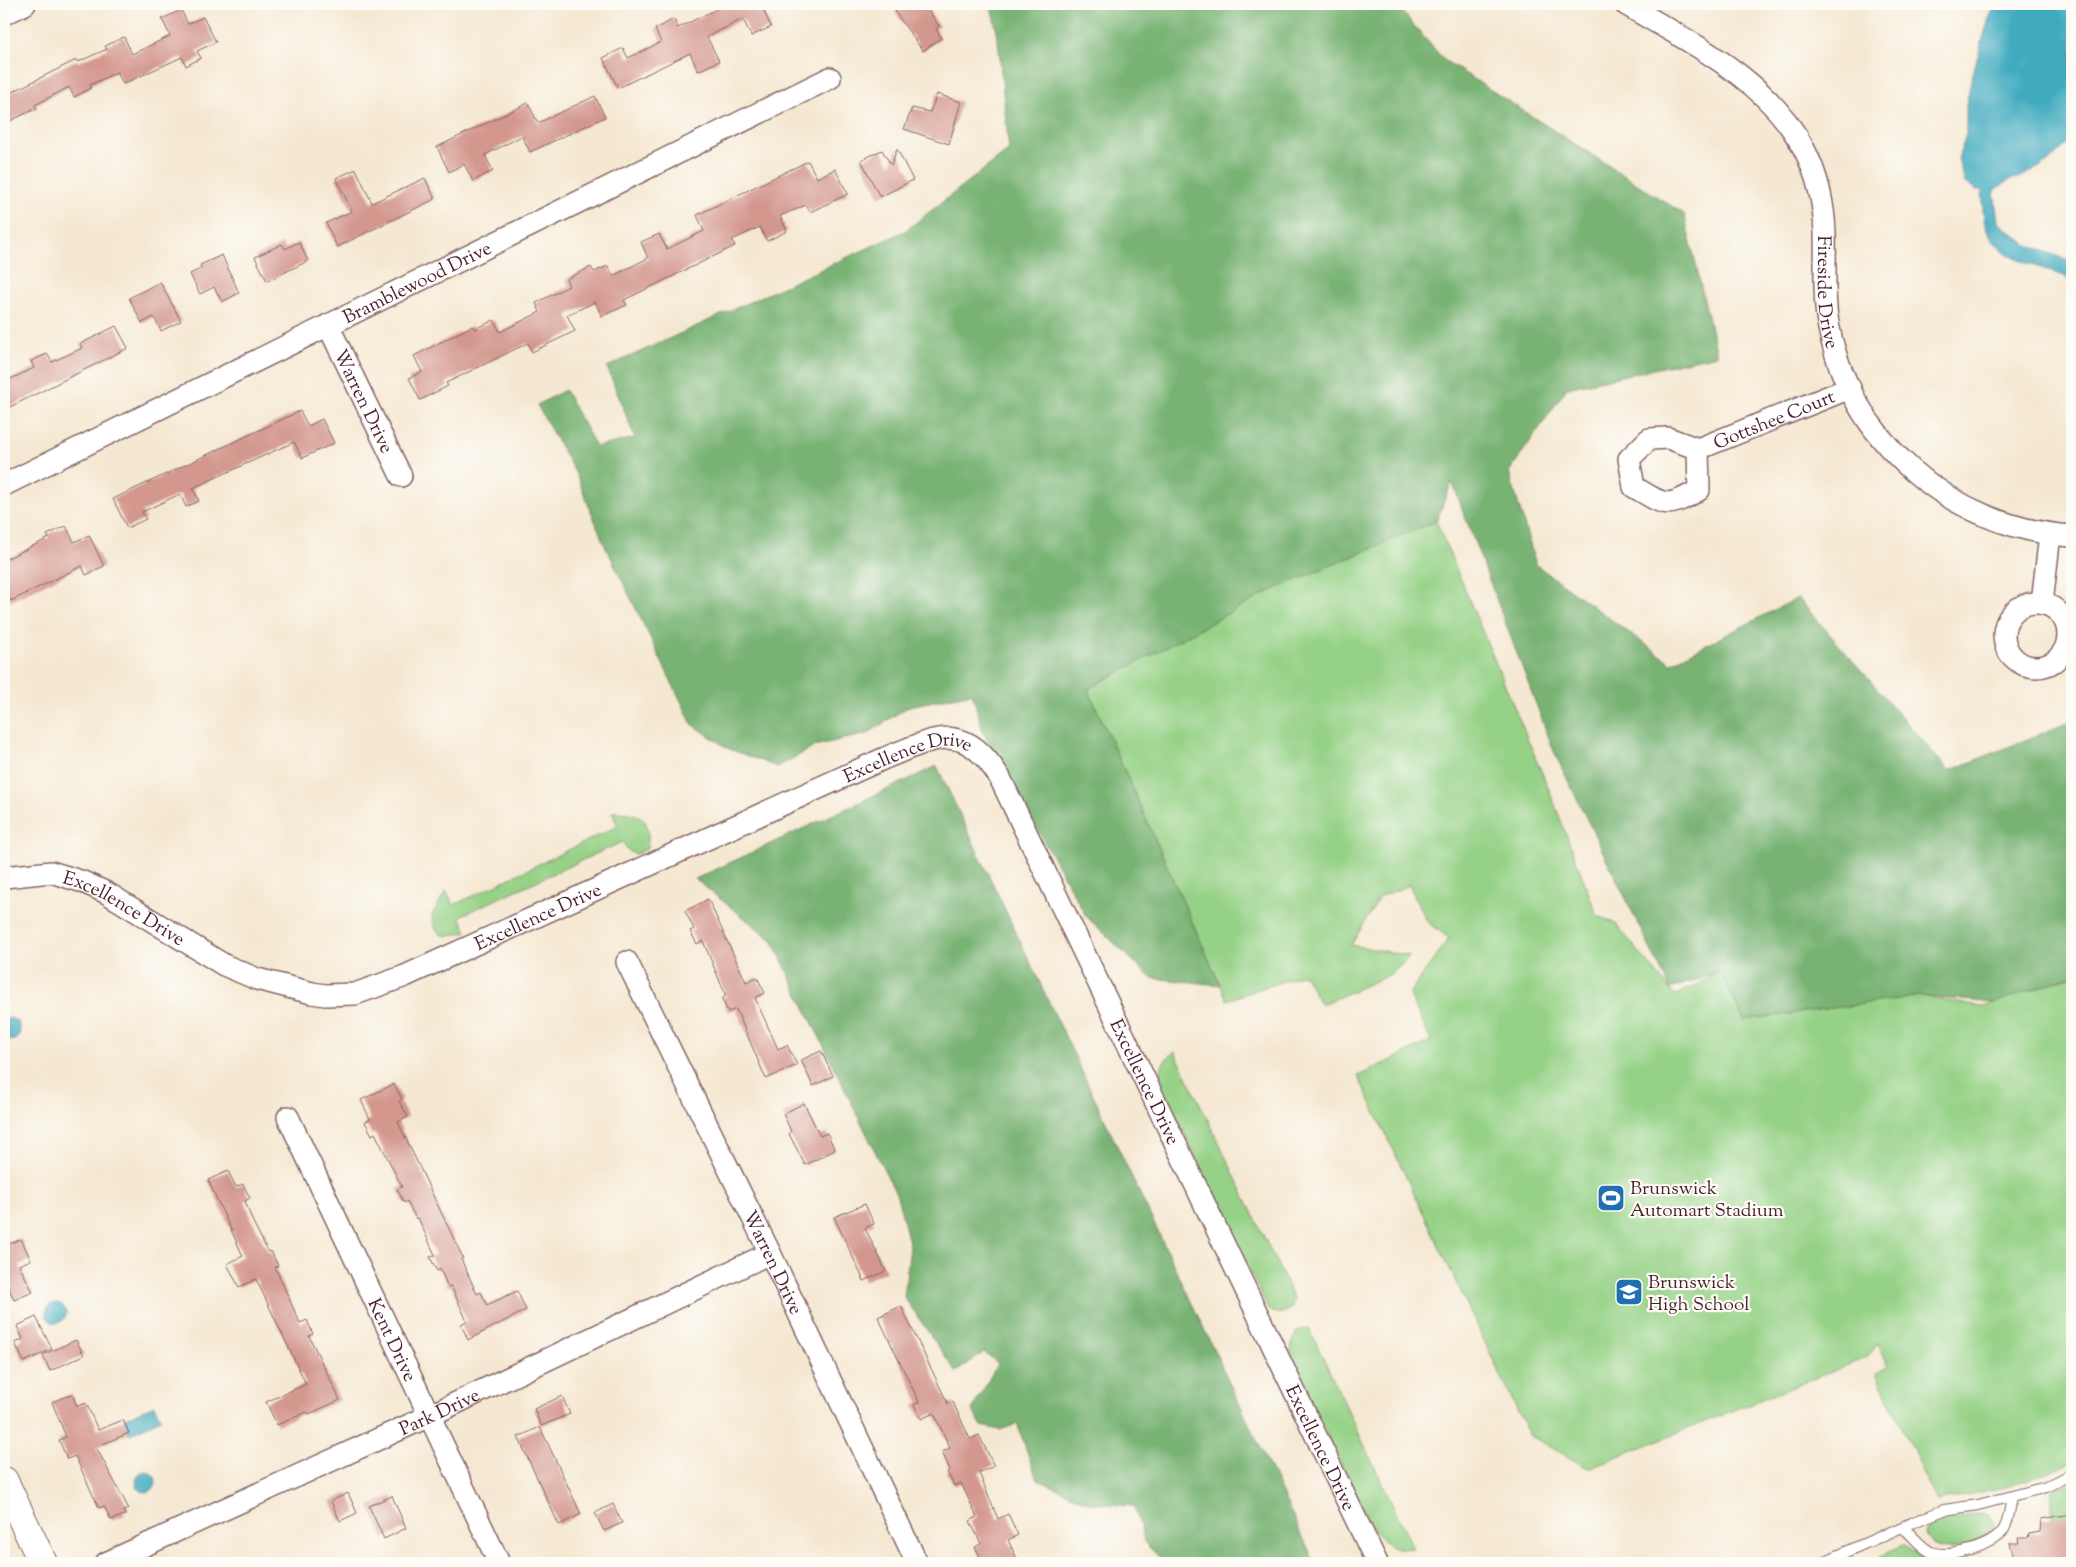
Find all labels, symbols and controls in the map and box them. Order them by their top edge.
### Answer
street label: Fireside Drive [1809,235,1844,352]
street label: Bramblewood Drive [339,236,497,332]
street label: Warren Drive [326,345,399,458]
street label: Gottshee Court [1710,384,1840,457]
street label: Excellence Drive [839,727,977,791]
street label: Excellence Drive [59,865,190,954]
street label: Excellence Drive [471,877,606,959]
street label: Excellence Drive [1102,1015,1185,1150]
place label: Brunswick Automart Stadium [1630,1176,1784,1225]
sports icon: Brunswick Automart Stadium [1596,1183,1626,1213]
street label: Warren Drive [735,1206,808,1320]
place label: Brunswick High School [1648,1270,1750,1319]
school or university icon: Brunswick High School [1614,1277,1644,1307]
street label: Kent Drive [360,1294,422,1387]
street label: Excellence Drive [1277,1381,1361,1516]
street label: Park Drive [395,1383,485,1444]

